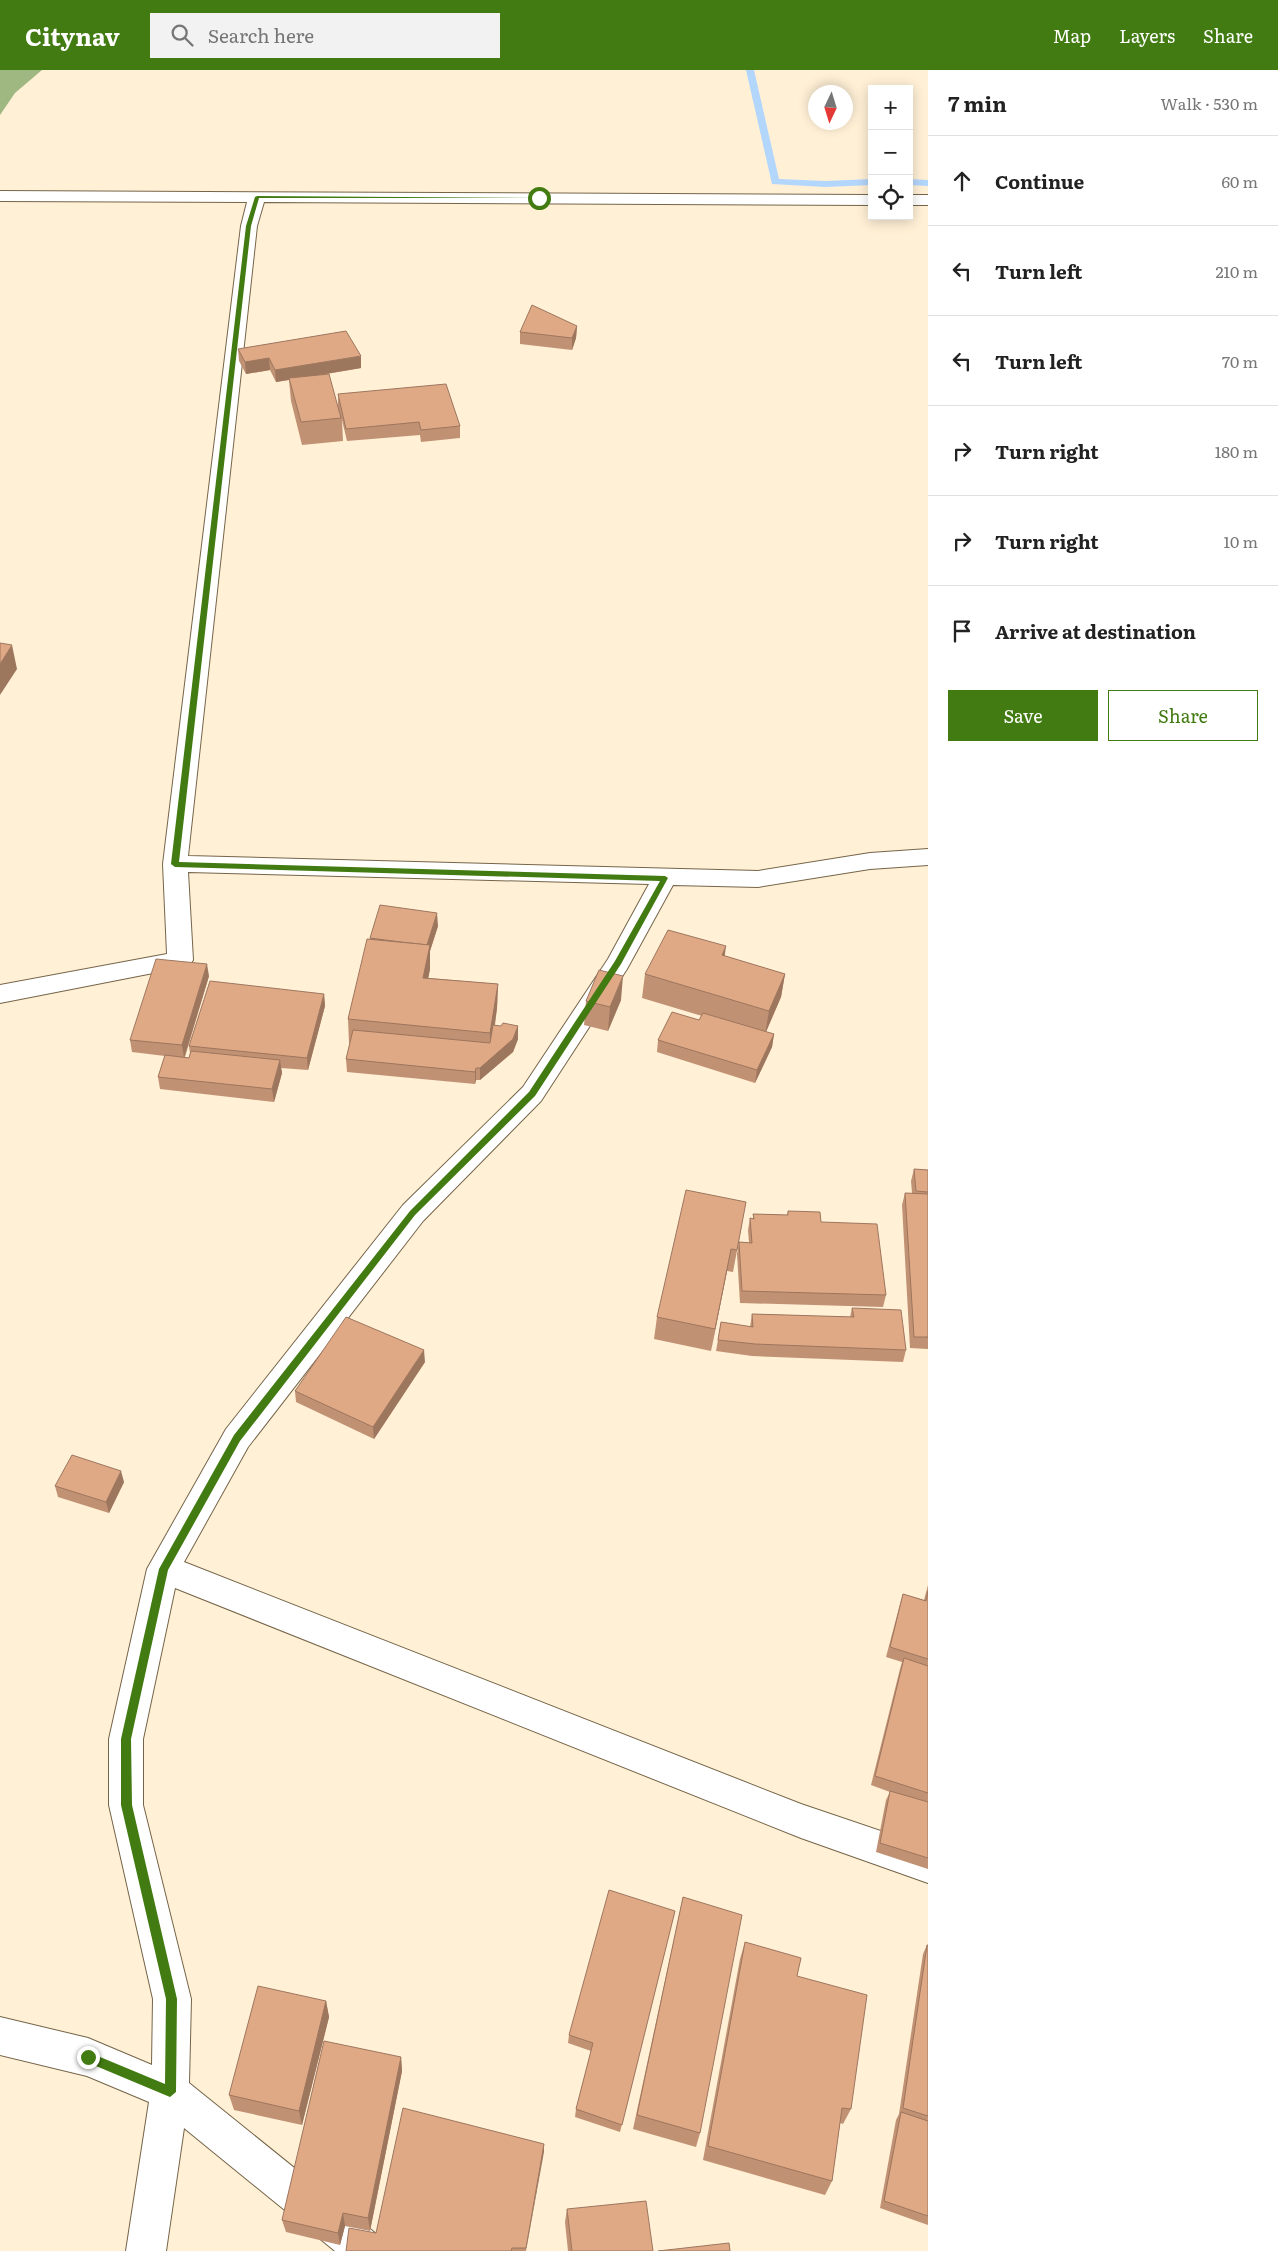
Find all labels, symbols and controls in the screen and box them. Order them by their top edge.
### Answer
search box [150,13,500,58]
text: Citynav [25,18,120,53]
icon: search [168,21,196,49]
text: Search here [208,21,314,49]
text: Map [1053,22,1091,49]
text: Layers [1119,22,1175,49]
text: Share [1203,22,1253,49]
north arrow [808,85,853,130]
map controls [868,85,913,220]
button: + [868,85,913,130]
text: 7 min [948,87,1007,118]
text: Walk · 530 m [1161,91,1258,115]
button: − [868,130,913,175]
icon: ahead [948,167,976,195]
text: Continue [995,167,1084,195]
text: 60 m [1221,169,1258,193]
button: locate [868,175,913,220]
route start [528,187,551,210]
icon: left [948,257,976,285]
text: Turn left [995,257,1082,285]
text: 210 m [1215,259,1258,283]
icon: left [948,347,976,375]
text: Turn left [995,347,1082,375]
text: 70 m [1222,349,1258,373]
icon: right [948,437,976,465]
text: Turn right [995,437,1099,465]
text: 180 m [1215,439,1258,463]
icon: right [948,527,976,555]
text: Turn right [995,527,1099,555]
text: 10 m [1224,529,1258,553]
icon: arrive [948,617,976,645]
text: Arrive at destination [995,617,1196,645]
button: Save [948,690,1098,741]
button: Share [1108,690,1258,741]
route end [77,2046,100,2069]

